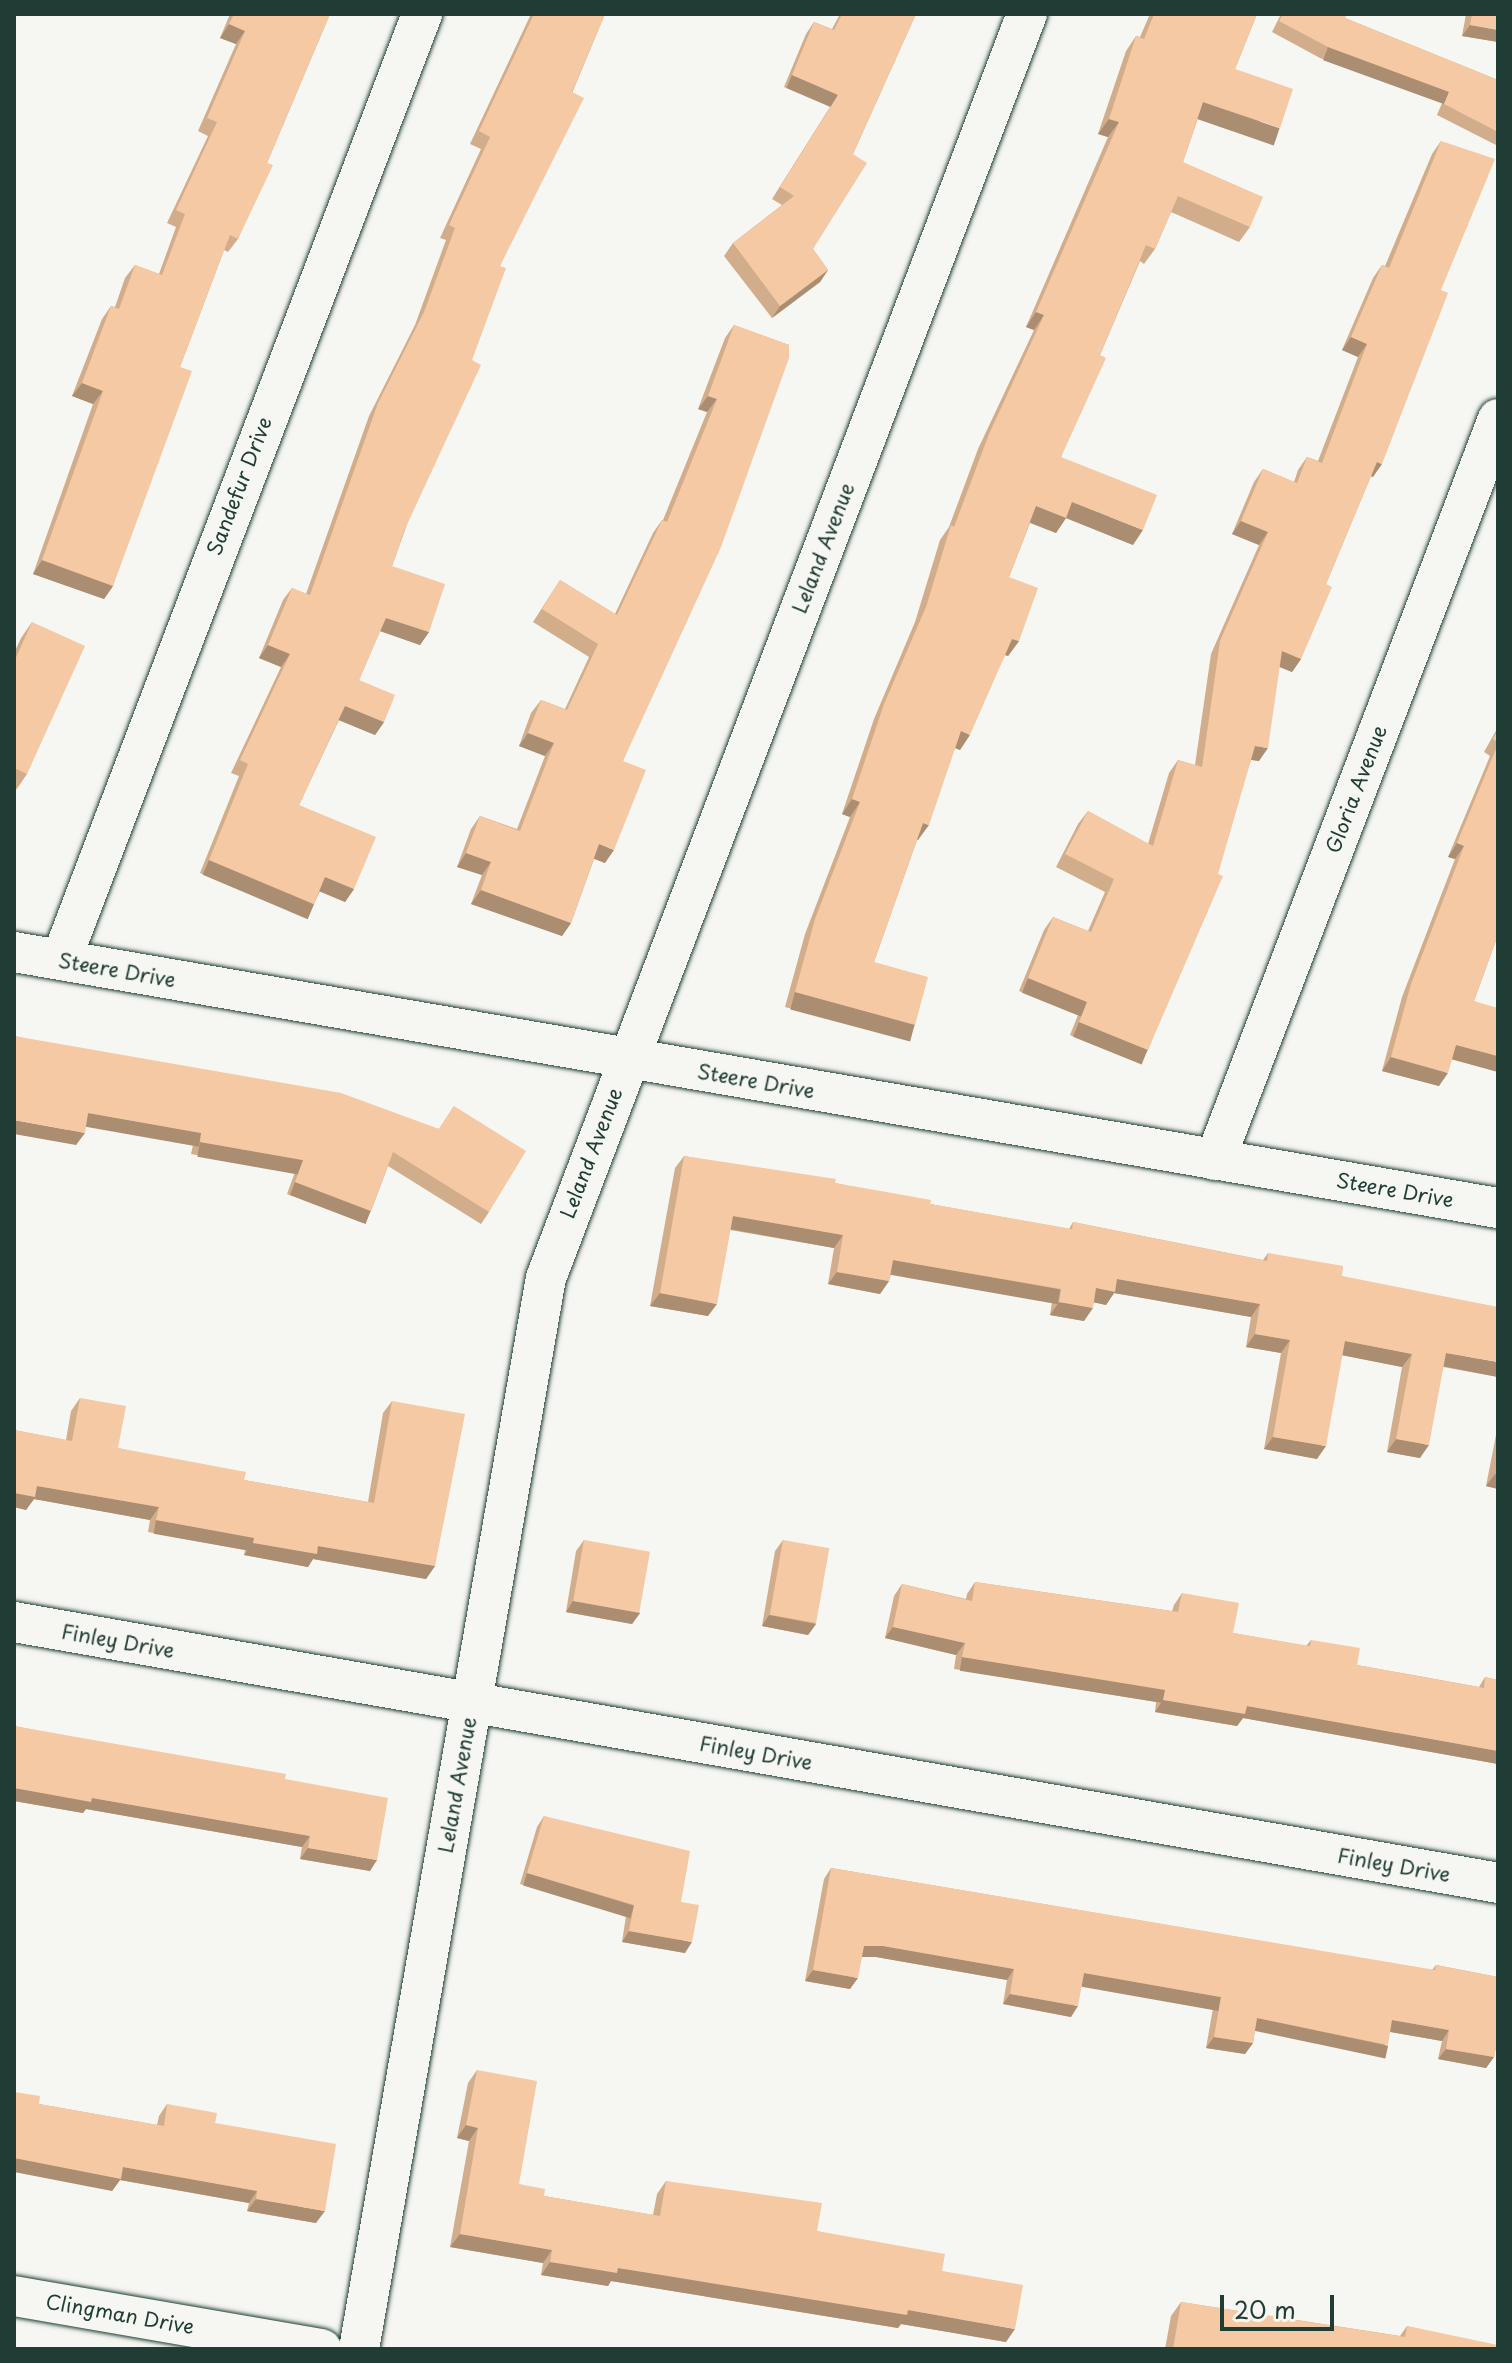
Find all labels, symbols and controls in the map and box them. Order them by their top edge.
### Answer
street label: Sandefur Drive [202,413,276,559]
street label: Leland Avenue [787,479,859,617]
street label: Gloria Avenue [1321,722,1391,856]
street label: Steere Drive [56,948,178,992]
street label: Steere Drive [695,1059,817,1103]
street label: Leland Avenue [555,1084,627,1222]
street label: Steere Drive [1334,1168,1456,1212]
street label: Finley Drive [59,1619,177,1663]
street label: Leland Avenue [433,1715,481,1855]
street label: Finley Drive [697,1731,815,1775]
street label: Finley Drive [1335,1843,1453,1887]
scale bar [1224,2279,1338,2329]
street label: Clingman Drive [44,2289,196,2339]
text: 20 m [1234,2291,1296,2327]

